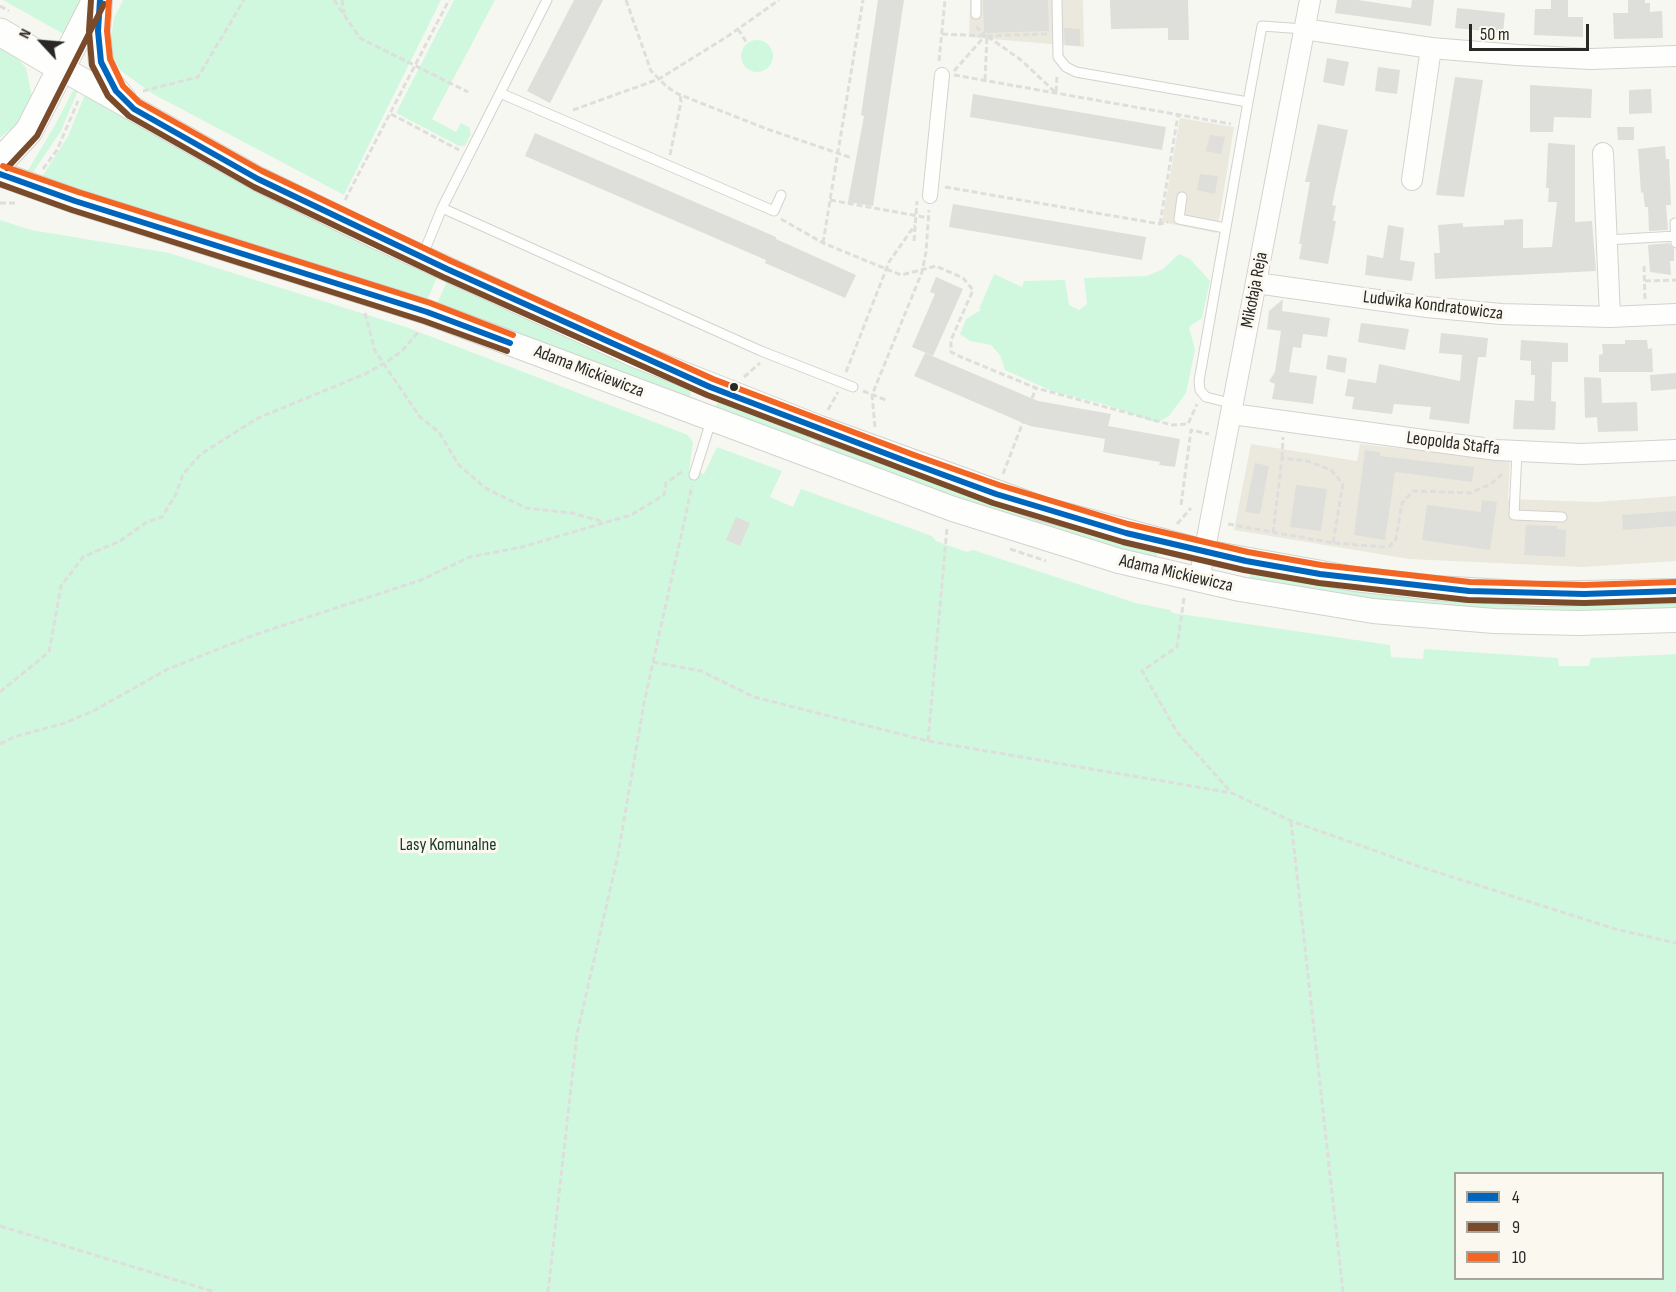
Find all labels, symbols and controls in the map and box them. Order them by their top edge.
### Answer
north arrow [12,12,72,72]
scale bar [1472,12,1592,50]
text: 50 m [1480,24,1510,45]
text: N [15,26,36,42]
street label: Mikołaja Reja [1237,250,1273,330]
street label: Ludwika Kondratowicza [1362,287,1504,325]
street label: Adama Mickiewicza [531,341,647,403]
unlabelled marker [728,381,740,393]
street label: Leopolda Staffa [1405,428,1501,460]
street label: Adama Mickiewicza [1117,550,1235,598]
park label: Lasy Komunalne [399,834,497,856]
legend [1454,1172,1664,1280]
text: 4 [1512,1187,1520,1208]
text: 9 [1512,1217,1520,1238]
text: 10 [1512,1247,1526,1268]

